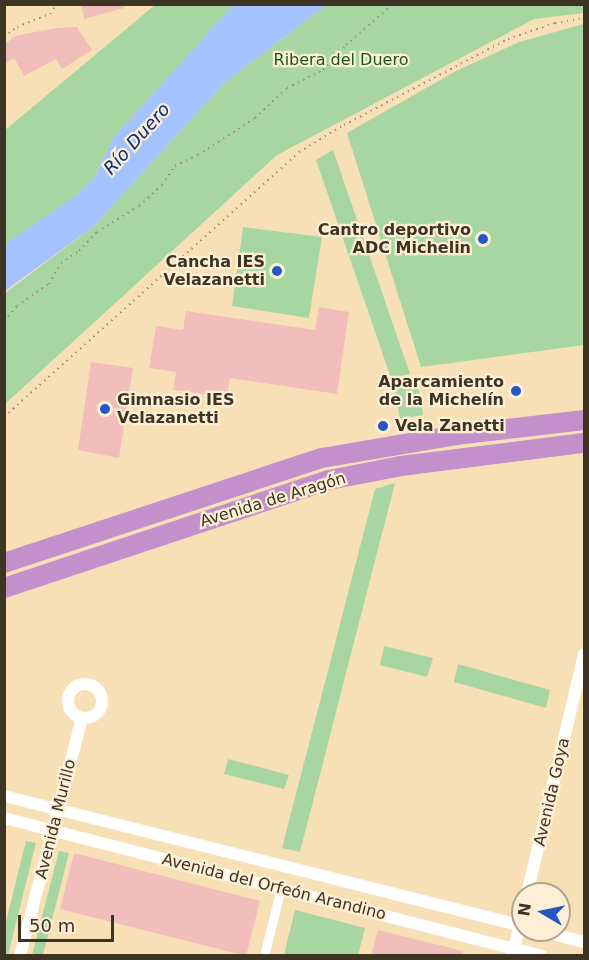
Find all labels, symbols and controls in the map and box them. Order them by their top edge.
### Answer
park label: Ribera del Duero [274,50,408,70]
water label: Río Duero [99,99,175,179]
place label: Cantro deportivo ADC Michelin [318,220,471,258]
marker: Cantro deportivo ADC Michelin [476,232,490,246]
place label: Cancha IES Velazanetti [163,252,265,290]
marker: Cancha IES Velazanetti [270,264,284,278]
place label: Aparcamiento de la Michelín [378,372,504,410]
marker: Aparcamiento de la Michelín [509,384,523,398]
place label: Gimnasio IES Velazanetti [117,390,234,428]
marker: Gimnasio IES Velazanetti [98,402,112,416]
place label: Vela Zanetti [395,416,505,436]
marker: Vela Zanetti [376,419,390,433]
street label: Avenida de Aragón [198,469,348,531]
street label: Avenida Goya [530,736,574,848]
street label: Avenida Murillo [32,757,80,881]
street label: Avenida del Orfeón Arandino [160,850,388,924]
north arrow [511,882,571,942]
text: N [514,901,535,918]
scale bar [21,903,117,941]
text: 50 m [29,915,75,936]

